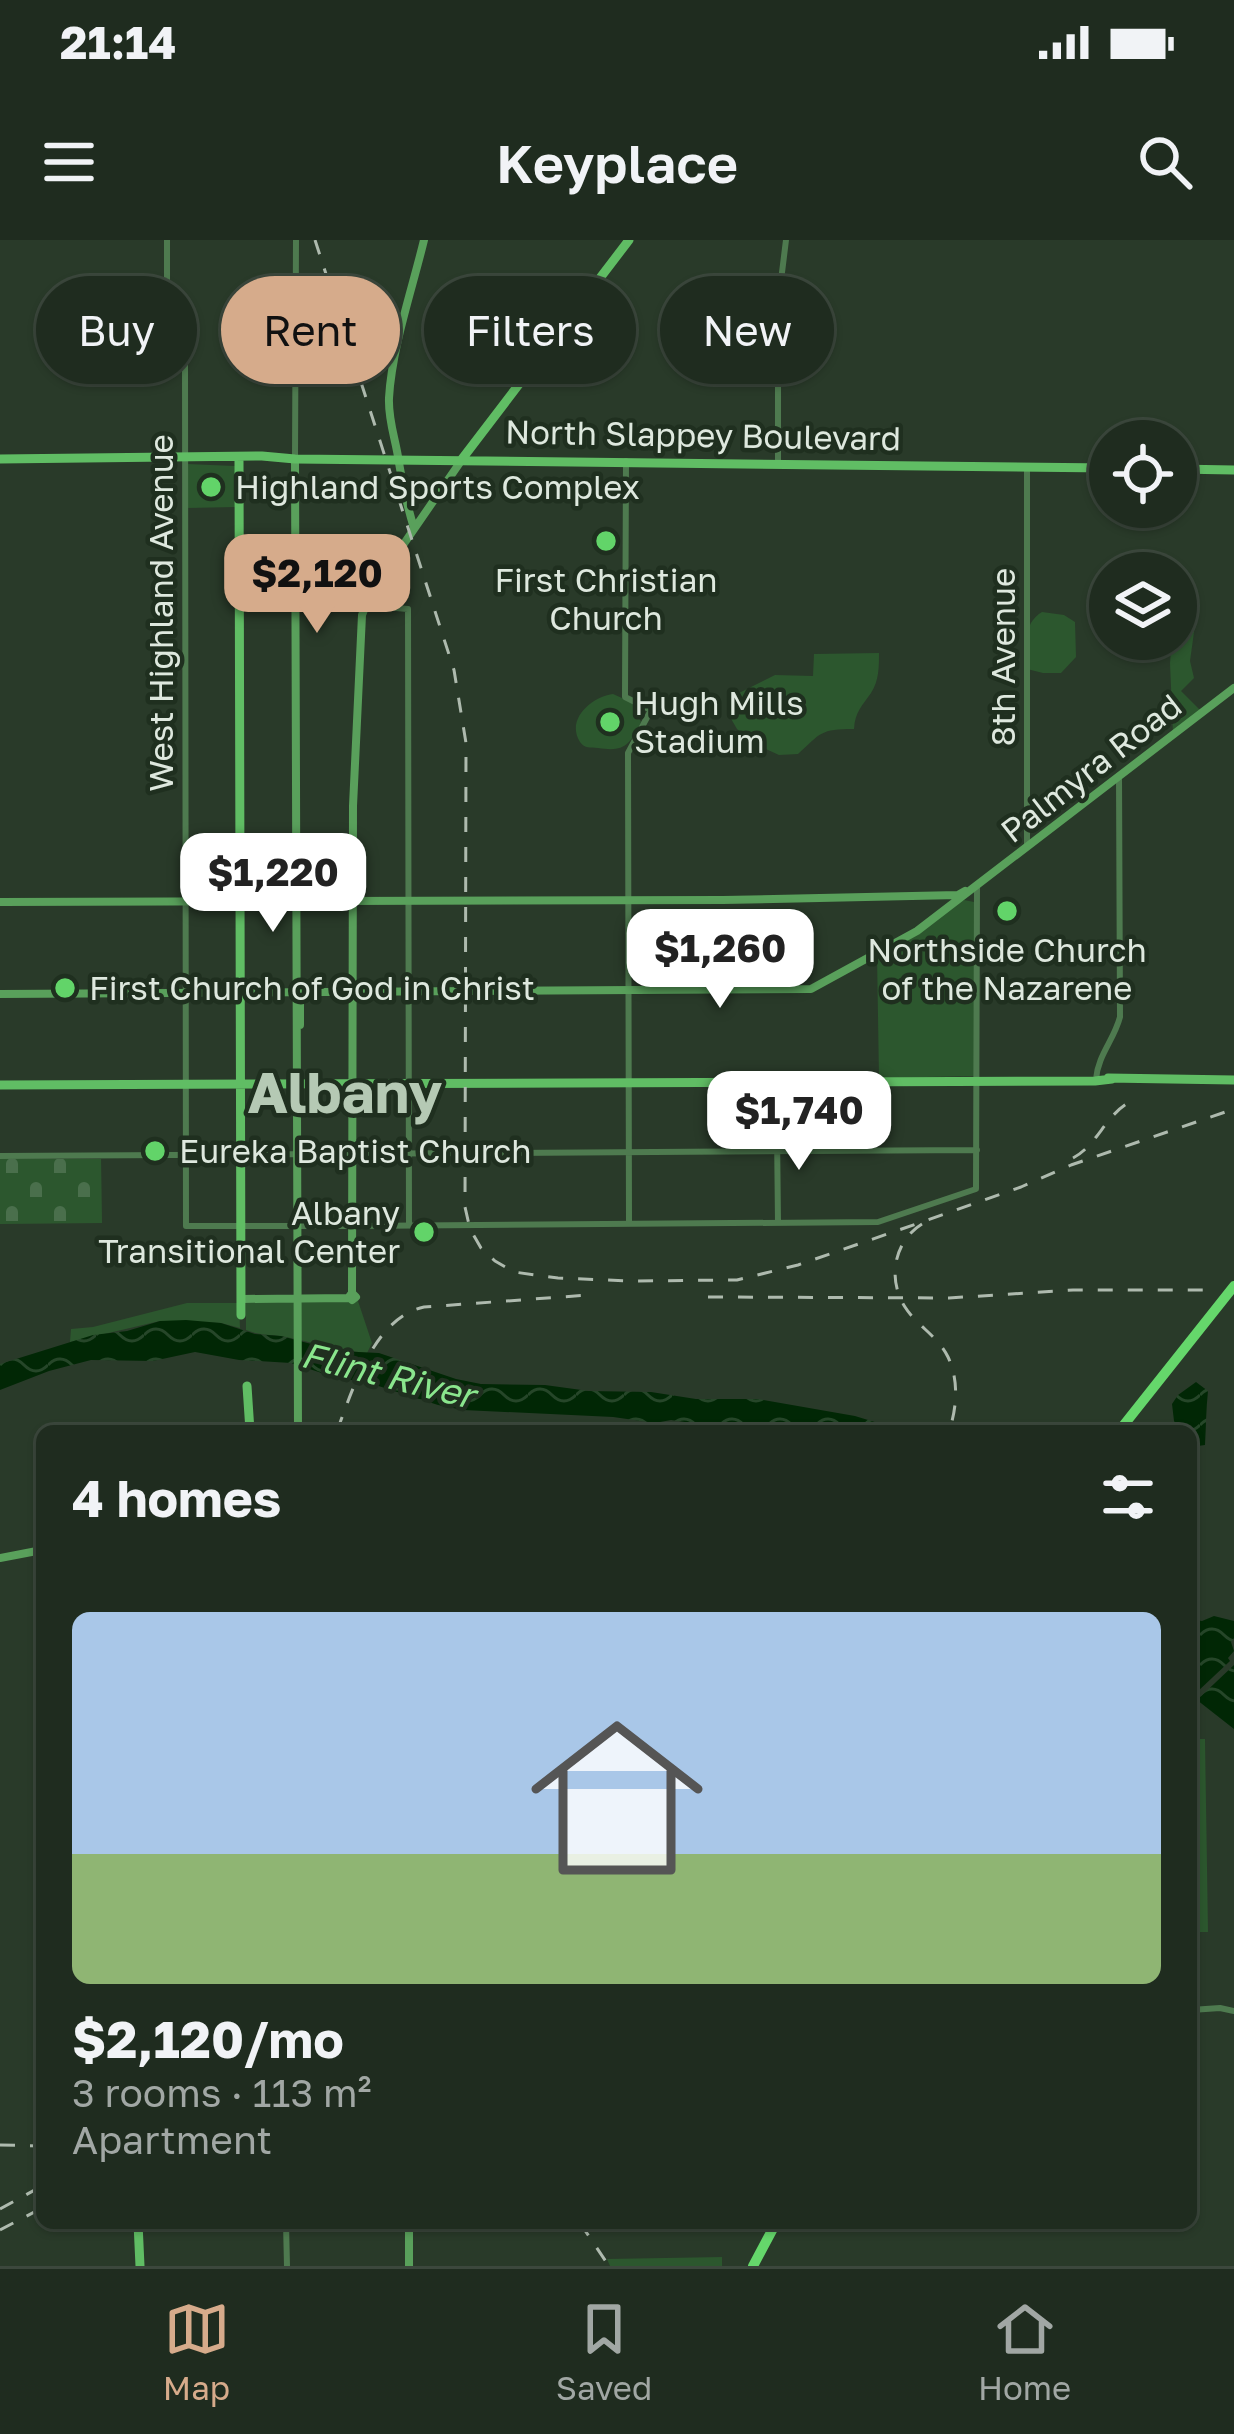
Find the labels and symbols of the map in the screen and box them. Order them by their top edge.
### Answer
street label: North Slappey Boulevard [505,412,901,457]
street label: West Highland Avenue [141,434,180,792]
place label: Highland Sports Complex [235,467,640,506]
marker: Highland Sports Complex [198,474,224,500]
marker: First Christian Church [593,528,619,554]
pin: $2,120 [219,534,415,636]
place label: First Christian Church [494,560,718,637]
street label: 8th Avenue [983,568,1022,746]
place label: Hugh Mills Stadium [634,683,804,760]
street label: Palmyra Road [993,685,1189,850]
marker: Hugh Mills Stadium [597,709,623,735]
pin: $1,220 [175,833,371,935]
marker: Northside Church of the Nazarene [994,898,1020,924]
pin: $1,260 [622,909,818,1011]
place label: Northside Church of the Nazarene [867,930,1147,1007]
place label: First Church of God in Christ [89,968,535,1007]
marker: First Church of God in Christ [52,975,78,1001]
district label: Albany [248,1057,442,1126]
pin: $1,740 [701,1071,897,1173]
place label: Eureka Baptist Church [179,1131,532,1170]
marker: Eureka Baptist Church [142,1138,168,1164]
place label: Albany Transitional Center [98,1193,400,1270]
marker: Albany Transitional Center [411,1219,437,1245]
water label: Flint River [297,1332,484,1418]

